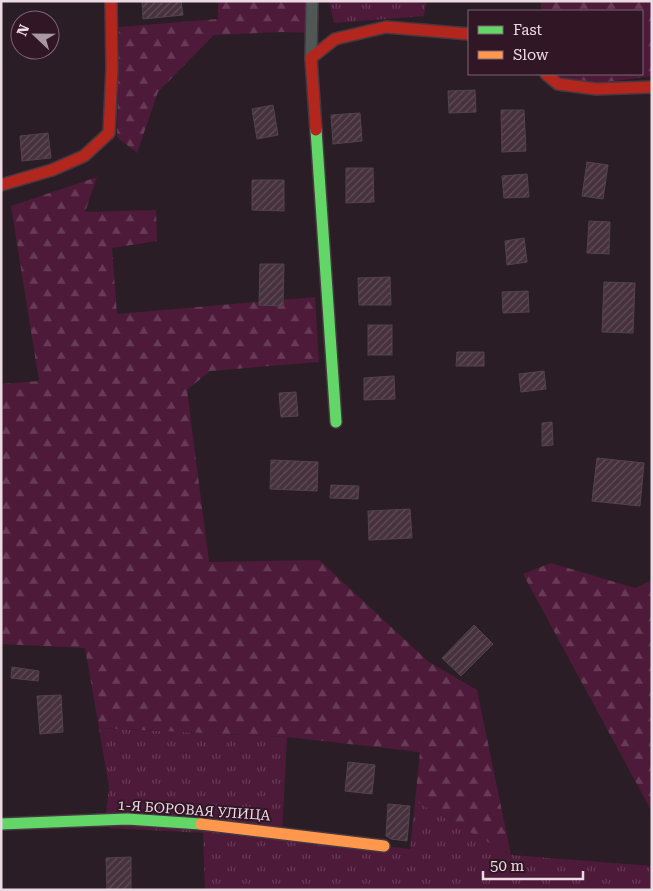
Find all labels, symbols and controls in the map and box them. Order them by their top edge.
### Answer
north arrow [10,10,60,60]
legend [468,10,643,75]
text: Fast [513,21,543,39]
text: N [14,22,32,38]
text: Slow [513,46,549,64]
street label: 1-Я БОРОВАЯ УЛИЦА [117,797,271,823]
scale bar [483,848,583,880]
text: 50 m [490,857,525,875]

